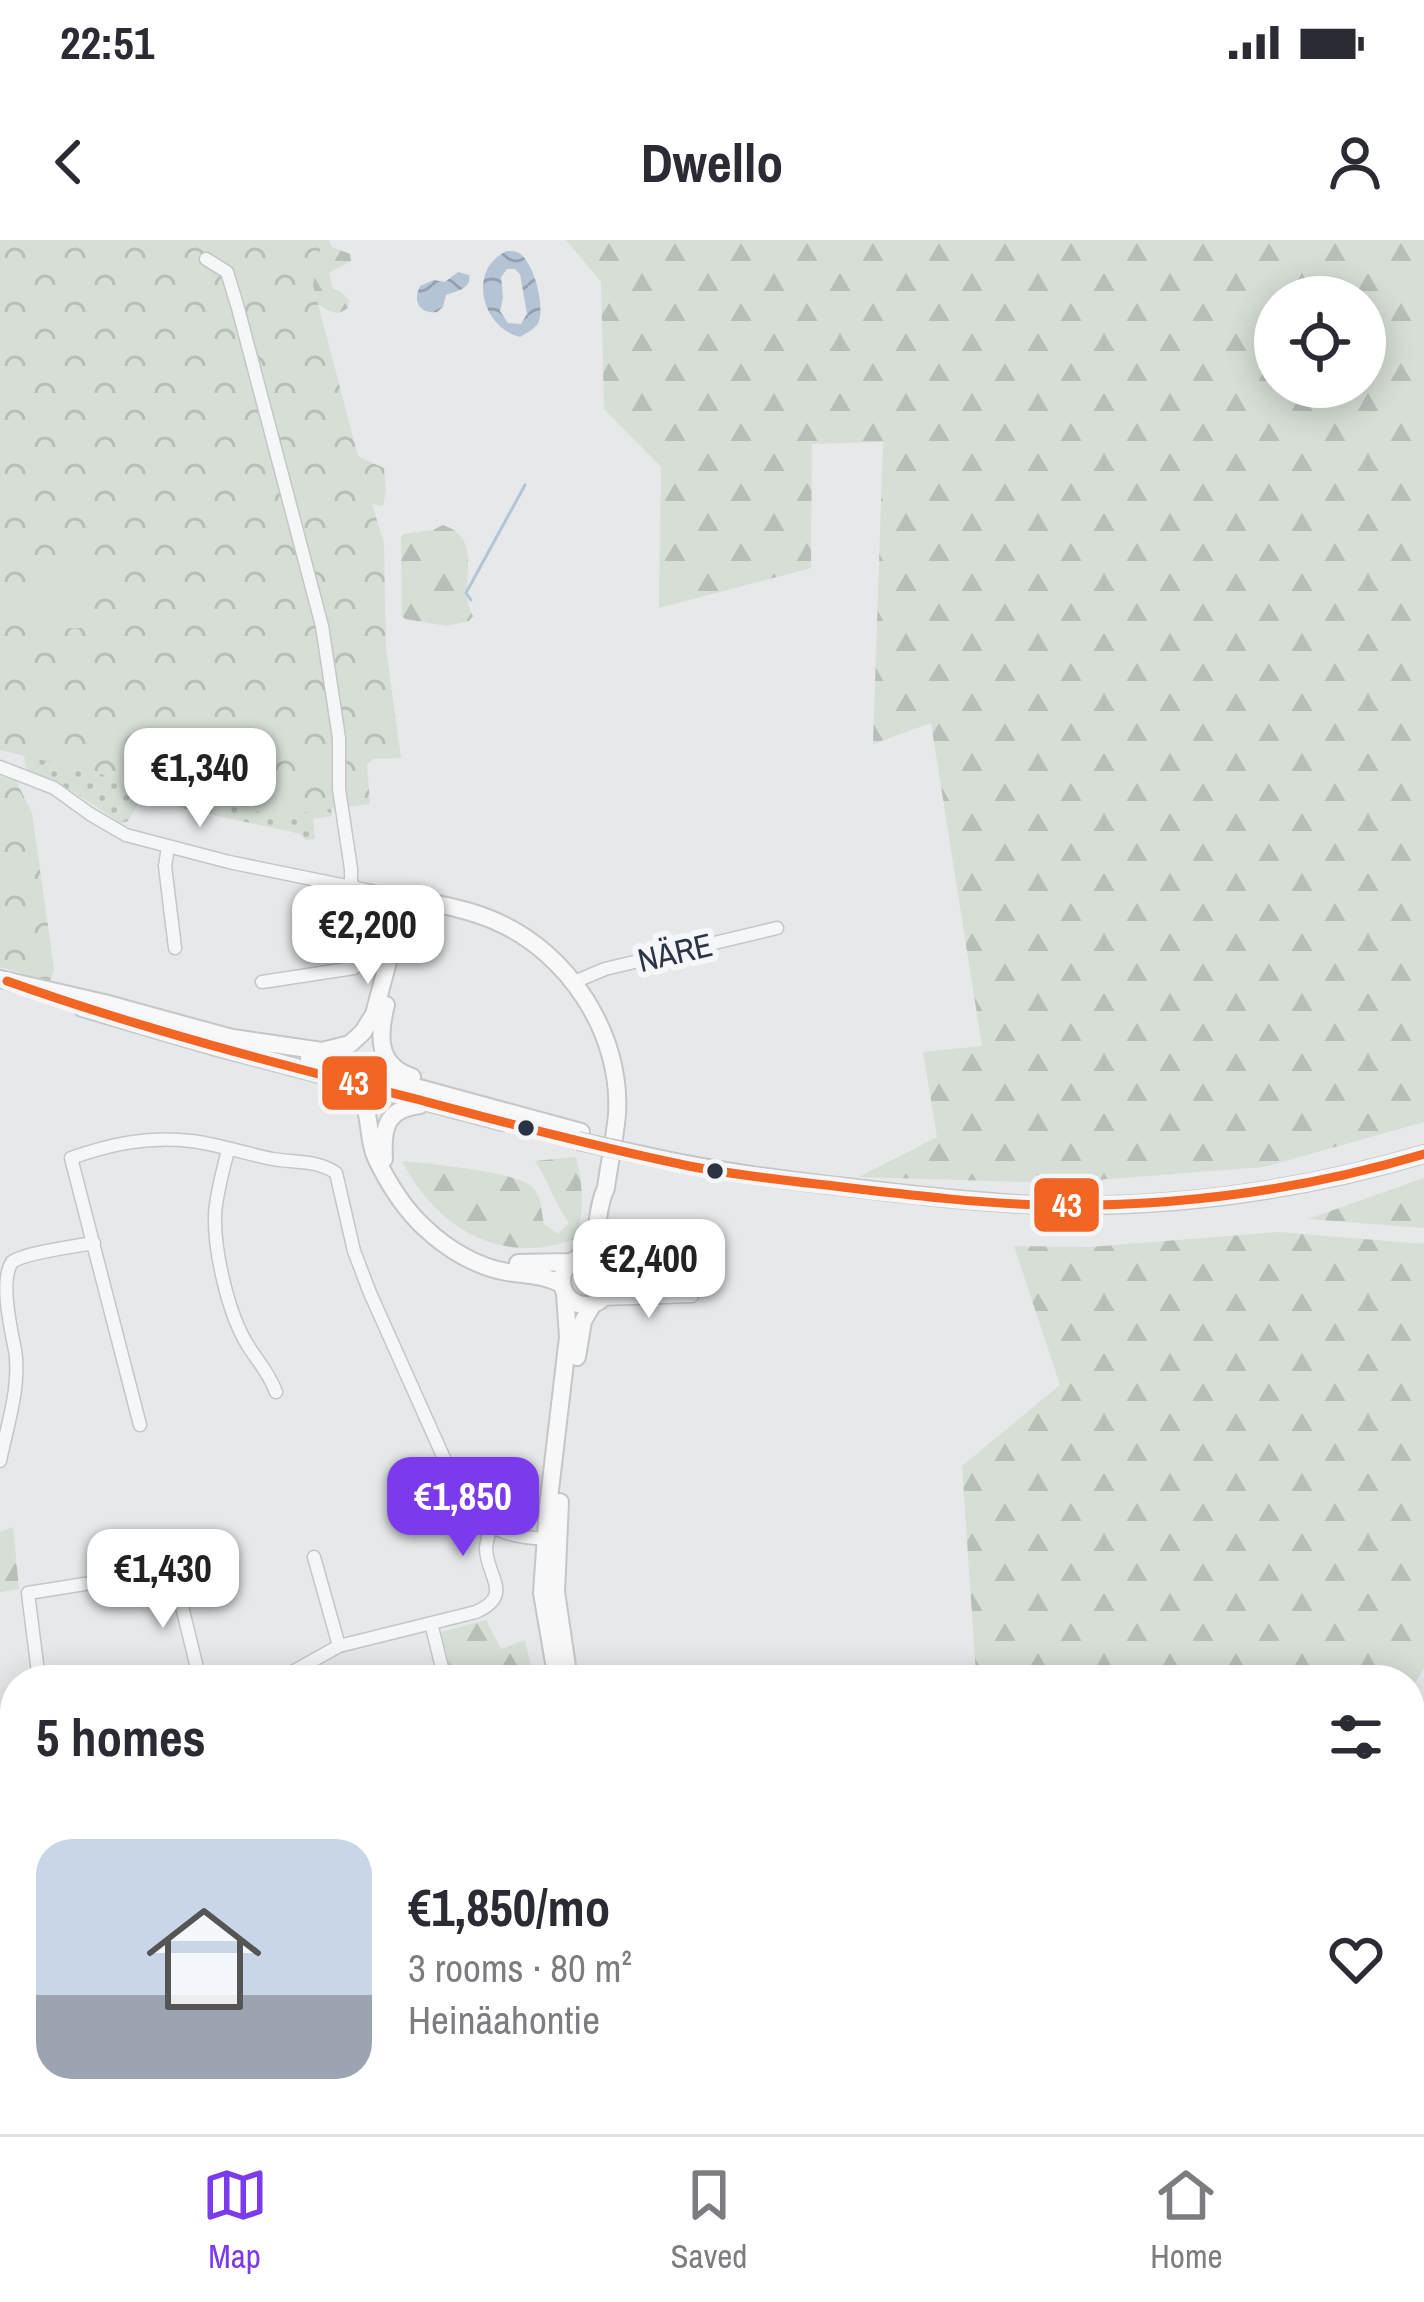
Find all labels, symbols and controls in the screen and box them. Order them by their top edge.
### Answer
text: 22:51 [60,12,154,73]
text: Dwello [641,126,783,199]
icon: back [36,129,102,195]
icon: person [1322,129,1388,195]
map controls [1254,276,1386,408]
button: locate [1254,276,1386,408]
pin: €1,340 [102,728,298,830]
text: €1,340 [151,741,249,793]
pin: €2,200 [270,885,466,987]
text: €2,200 [319,898,417,950]
street label: NÄRE [633,922,717,982]
line badge: 43 [320,1054,389,1112]
text: 43 [339,1061,369,1105]
unlabelled marker [515,1117,537,1139]
unlabelled marker [704,1160,726,1182]
line badge: 43 [1032,1176,1101,1234]
text: 43 [1052,1183,1082,1227]
pin: €2,400 [551,1219,747,1321]
text: €2,400 [600,1232,698,1284]
pin: €1,850 [365,1457,561,1559]
text: €1,850 [414,1470,512,1522]
pin: €1,430 [65,1529,261,1631]
text: €1,430 [114,1542,212,1594]
text: 5 homes [36,1703,206,1772]
icon: filters [1323,1704,1389,1770]
text: €1,850/mo [408,1873,610,1942]
icon: home [132,1887,276,2031]
icon: heart [1323,1926,1389,1992]
text: 3 rooms · 80 m² [408,1942,632,1994]
text: Heinäahontie [408,1994,600,2046]
tab: Map [202,2162,268,2278]
tab: Saved [671,2162,747,2278]
tab: Home [1150,2162,1222,2278]

